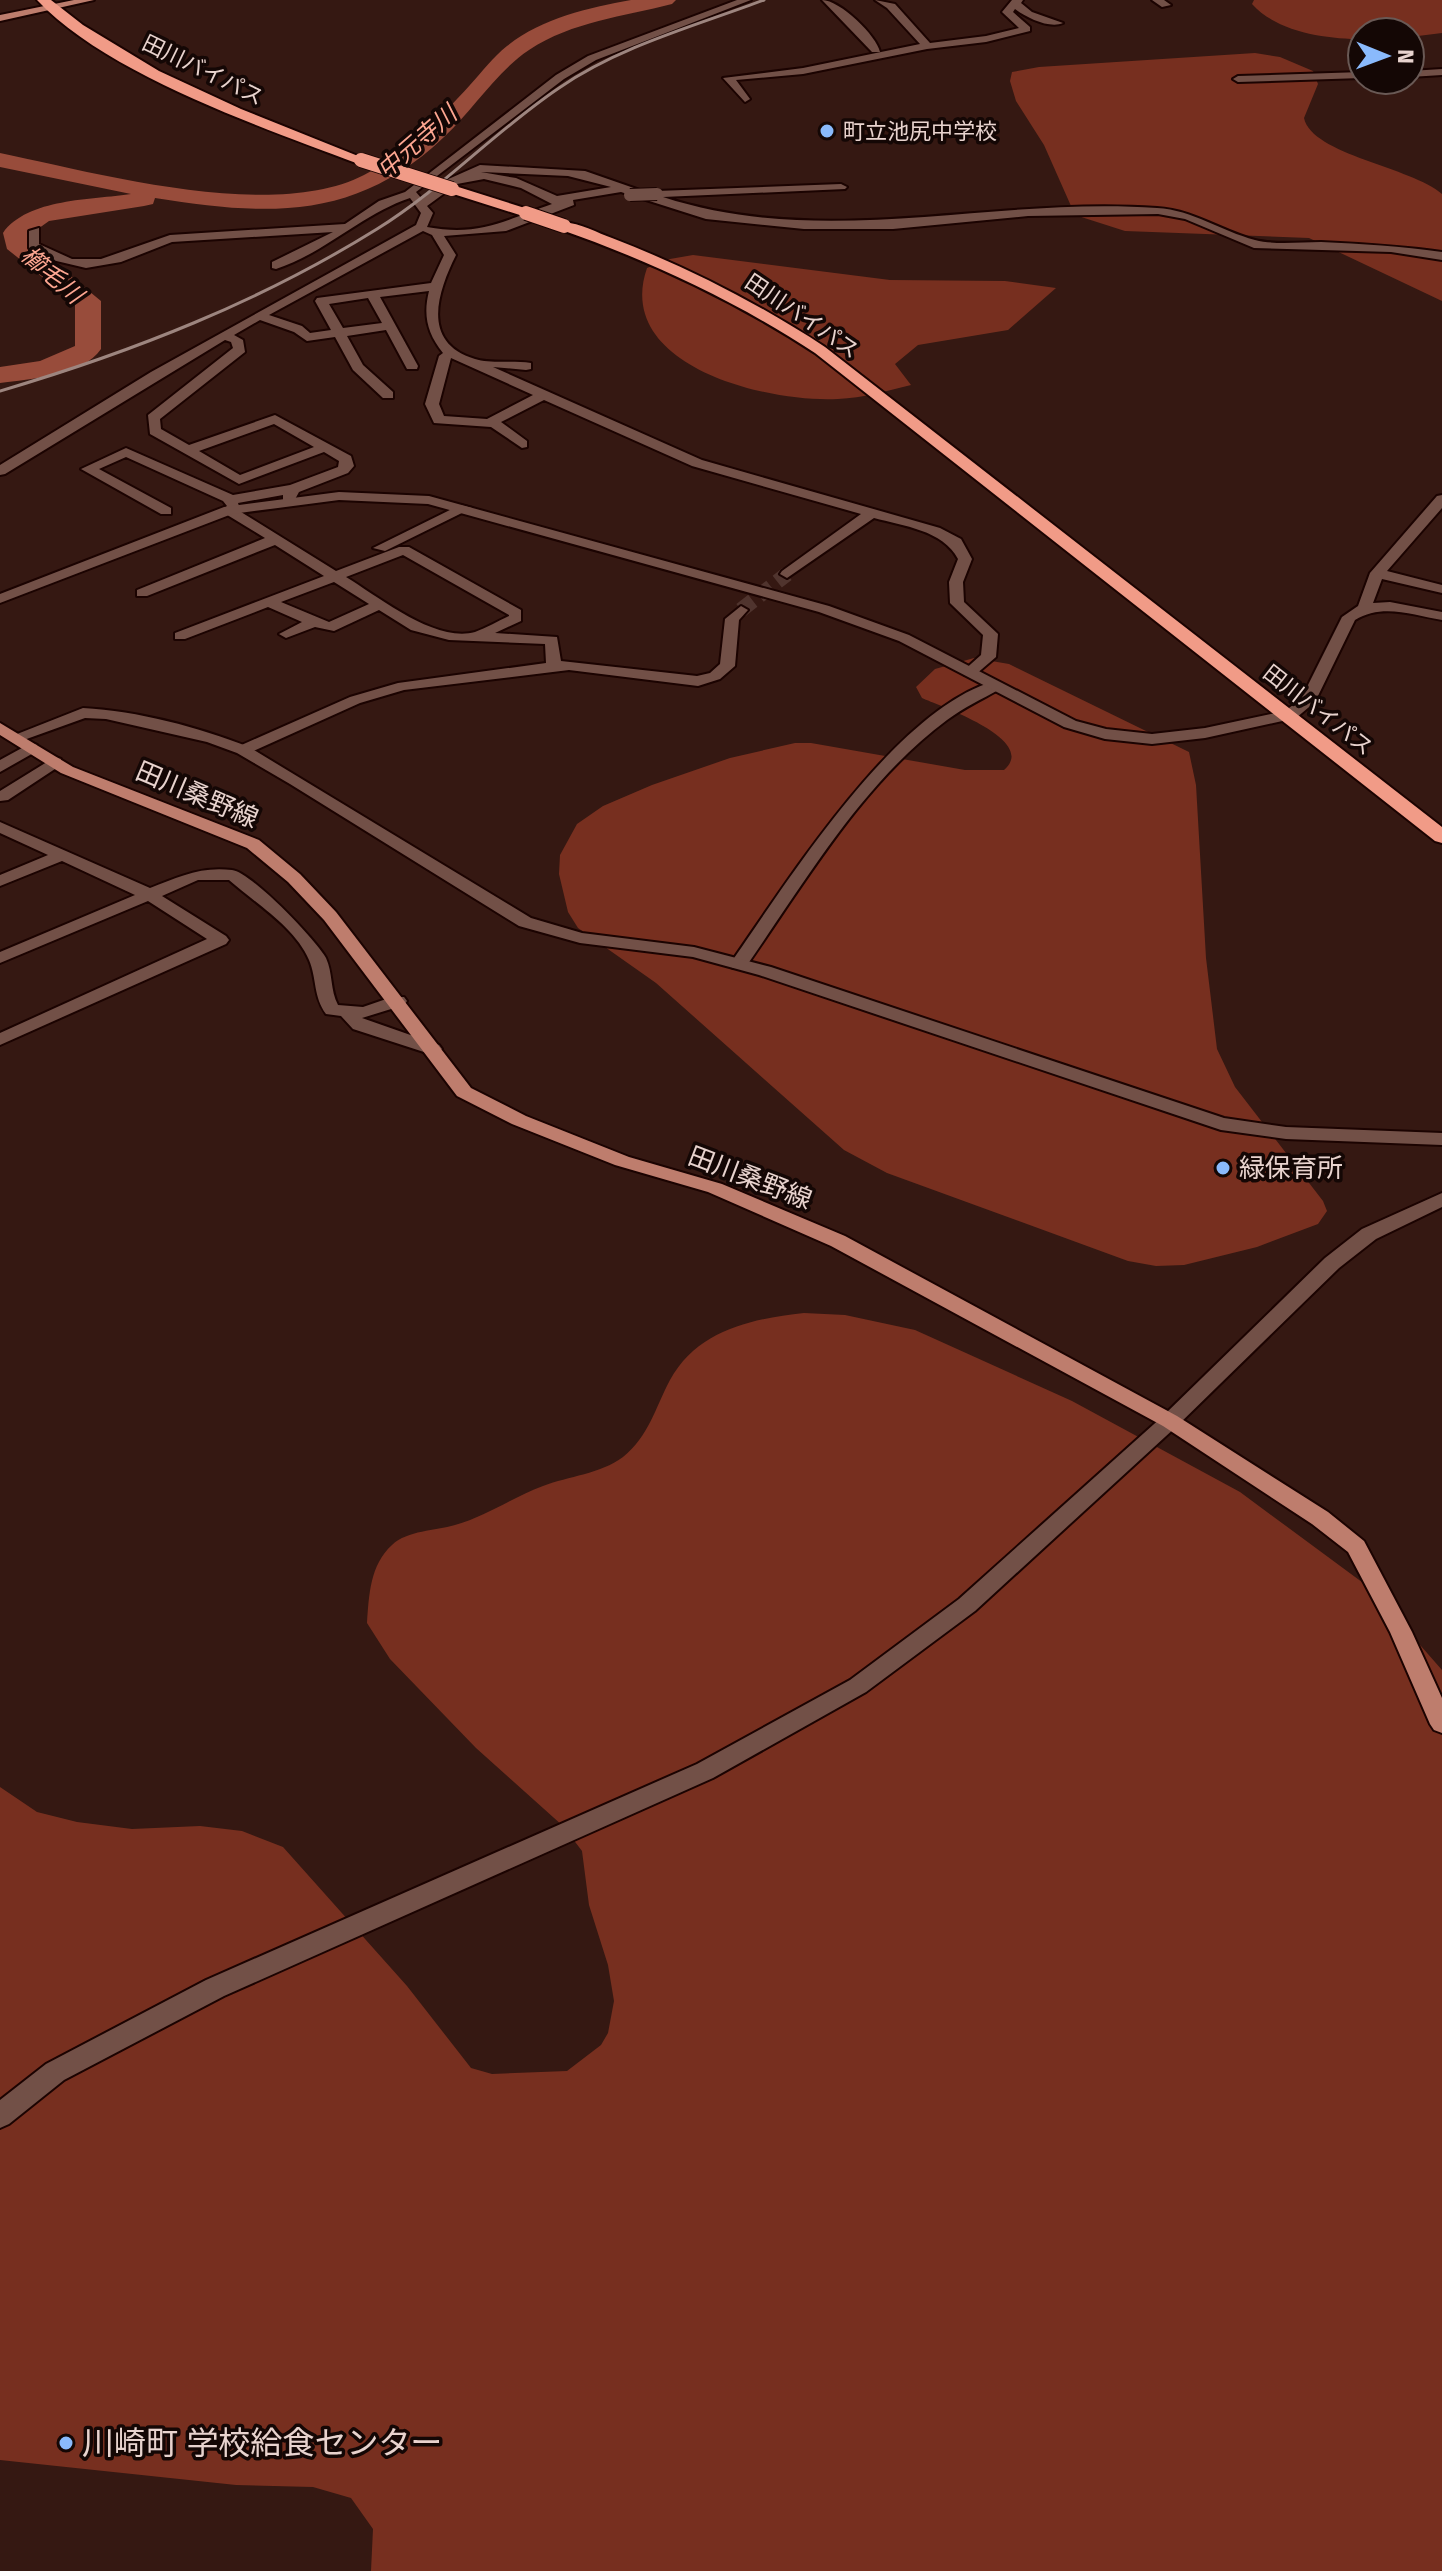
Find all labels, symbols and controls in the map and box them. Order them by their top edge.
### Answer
north arrow [1346,16,1426,96]
street label: 田川バイパス [138,29,268,111]
text: N [1392,49,1419,64]
water label: 中元寺川 [372,98,465,184]
place label: 町立池尻中学校 [843,118,997,145]
marker: 町立池尻中学校 [818,122,836,140]
water label: 櫛毛川 [16,241,91,311]
street label: 田川バイパス [740,268,864,364]
street label: 田川バイパス [1258,659,1378,761]
street label: 田川桑野線 [131,755,263,835]
street label: 田川桑野線 [684,1140,816,1216]
place label: 緑保育所 [1239,1153,1343,1184]
marker: 緑保育所 [1214,1159,1232,1177]
place label: 川崎町 学校給食センター [82,2424,442,2462]
marker: 川崎町 学校給食センター [57,2434,75,2452]

